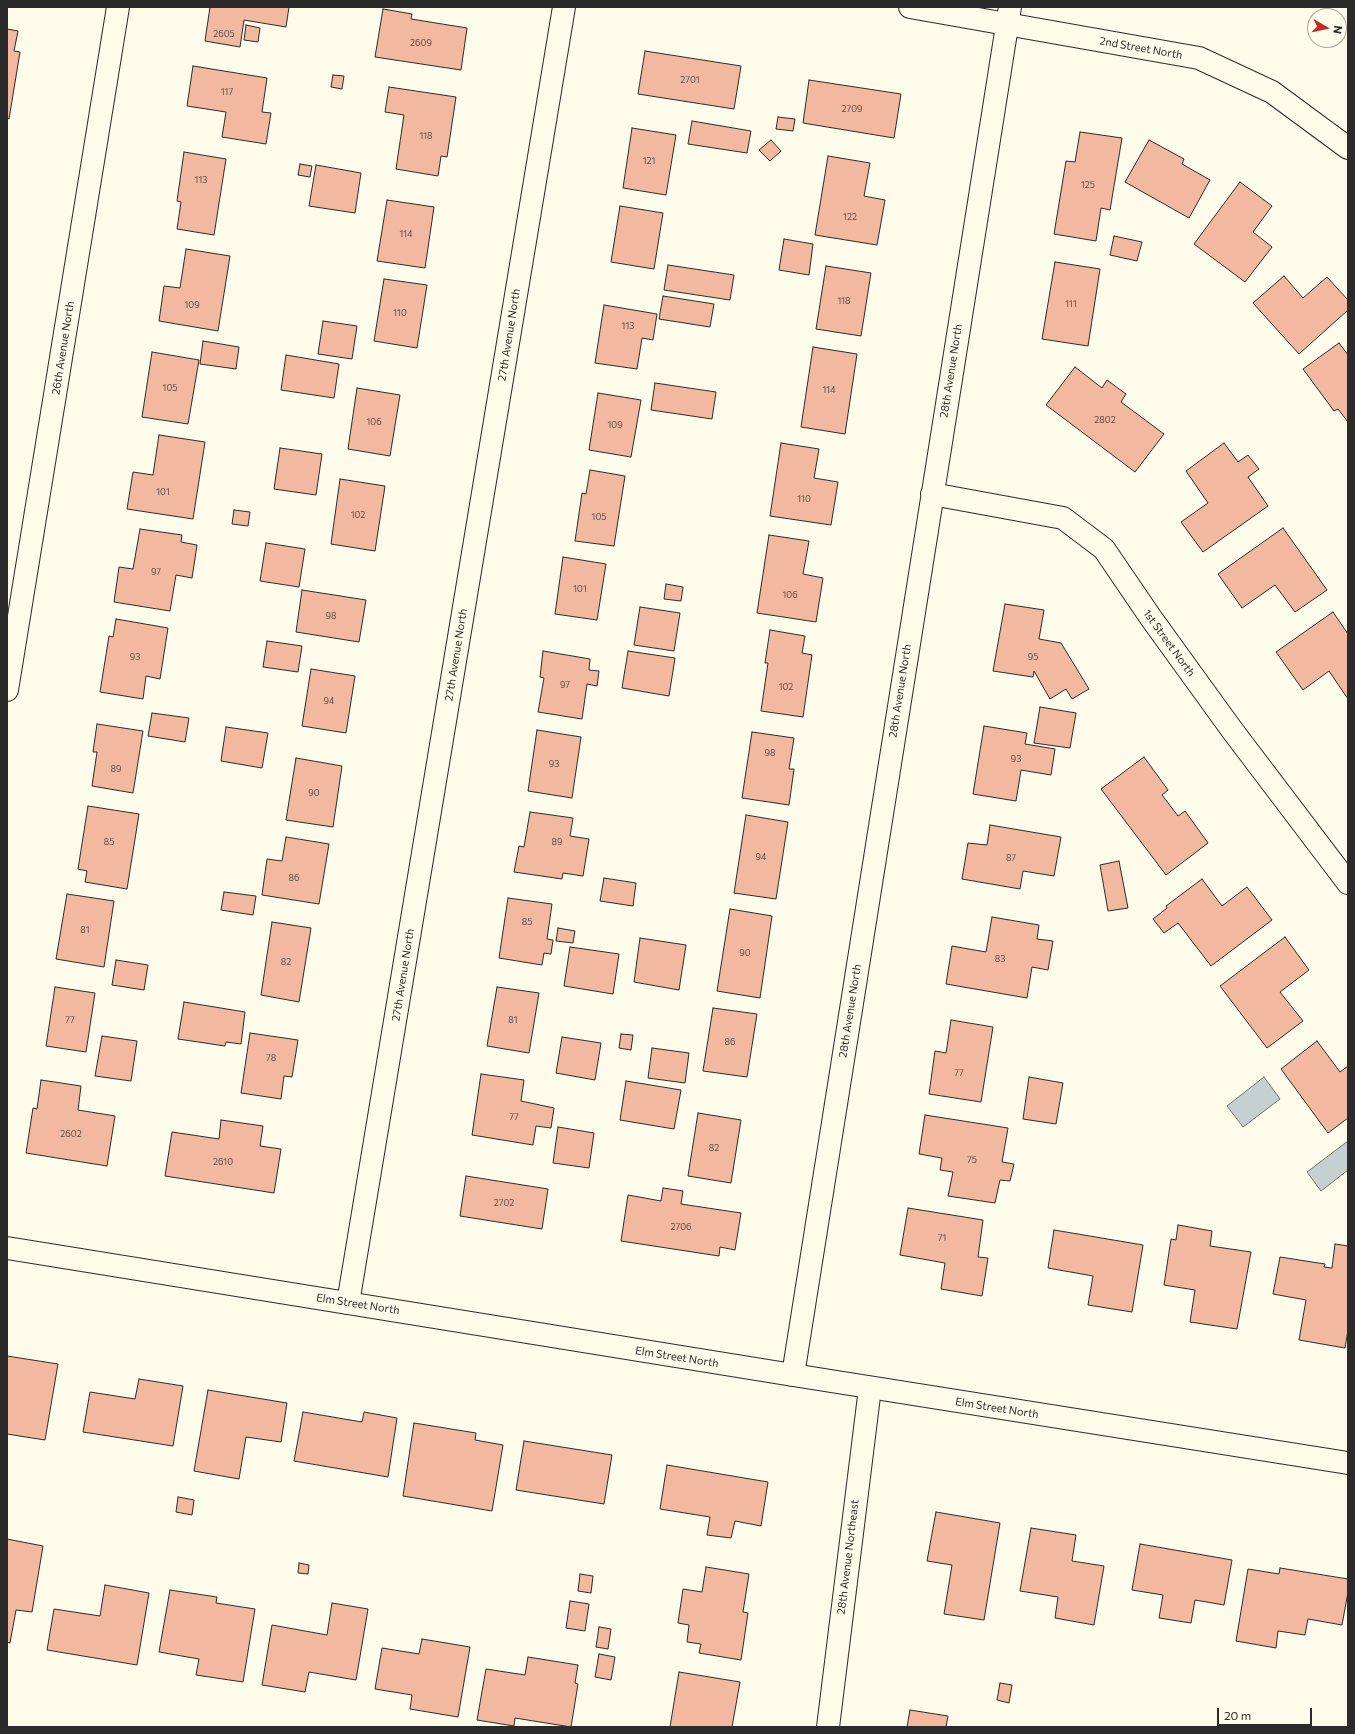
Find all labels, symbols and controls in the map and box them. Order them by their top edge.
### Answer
north arrow [1307,8,1347,48]
text: N [1331,25,1345,35]
house number: 2605 [213,29,235,39]
street label: 2nd Street North [1098,34,1184,62]
house number: 2609 [410,38,432,48]
house number: 2701 [680,75,700,85]
house number: 117 [221,87,233,97]
house number: 2709 [841,104,863,114]
house number: 118 [419,131,433,141]
house number: 121 [643,156,655,166]
house number: 113 [195,175,207,185]
house number: 125 [1081,180,1095,190]
house number: 122 [843,212,857,222]
house number: 114 [399,229,413,239]
street label: 27th Avenue North [495,288,523,382]
house number: 118 [837,296,851,306]
house number: 111 [1065,299,1077,309]
street label: 26th Avenue North [49,300,77,396]
house number: 109 [184,300,200,310]
house number: 110 [393,308,407,318]
house number: 113 [622,321,634,331]
street label: 28th Avenue North [937,323,965,419]
house number: 105 [163,383,177,393]
house number: 114 [822,385,836,395]
house number: 2802 [1094,415,1116,425]
house number: 106 [366,417,382,427]
house number: 109 [607,420,623,430]
house number: 101 [156,487,170,497]
house number: 110 [797,494,811,504]
house number: 102 [351,510,365,520]
house number: 105 [592,512,606,522]
house number: 97 [151,567,161,577]
house number: 101 [573,584,587,594]
house number: 106 [782,590,798,600]
street label: 1st Street North [1140,607,1198,679]
street label: 27th Avenue North [442,608,470,702]
house number: 98 [326,611,336,621]
street label: 28th Avenue North [886,643,914,739]
house number: 93 [130,652,140,662]
house number: 95 [1028,652,1038,662]
house number: 97 [560,680,570,690]
house number: 102 [779,682,793,692]
house number: 94 [324,696,334,706]
house number: 98 [765,748,775,758]
house number: 93 [1011,754,1021,764]
house number: 93 [549,759,559,769]
house number: 89 [111,764,121,774]
house number: 90 [308,788,320,798]
house number: 85 [104,837,114,847]
house number: 89 [552,837,562,847]
house number: 94 [756,852,766,862]
house number: 87 [1006,853,1016,863]
house number: 86 [289,873,299,883]
house number: 85 [522,917,532,927]
house number: 81 [80,925,90,935]
street label: 27th Avenue North [389,928,417,1022]
house number: 90 [739,948,751,958]
house number: 83 [995,954,1005,964]
house number: 82 [281,957,291,967]
street label: 28th Avenue North [836,963,864,1059]
house number: 77 [65,1015,75,1025]
house number: 81 [508,1015,518,1025]
house number: 86 [725,1037,735,1047]
house number: 78 [266,1053,276,1063]
house number: 77 [954,1068,964,1078]
house number: 77 [509,1112,519,1122]
house number: 2602 [60,1129,82,1139]
house number: 82 [709,1143,719,1153]
house number: 75 [967,1155,977,1165]
house number: 2610 [213,1157,233,1167]
house number: 2702 [494,1198,514,1208]
house number: 2706 [670,1222,692,1232]
house number: 71 [938,1233,946,1243]
street label: Elm Street North [315,1291,401,1317]
street label: Elm Street North [634,1344,720,1370]
street label: Elm Street North [954,1395,1040,1421]
street label: 28th Avenue Northeast [834,1499,862,1615]
scale bar [1219,1700,1314,1726]
text: 20 m [1224,1708,1251,1722]

